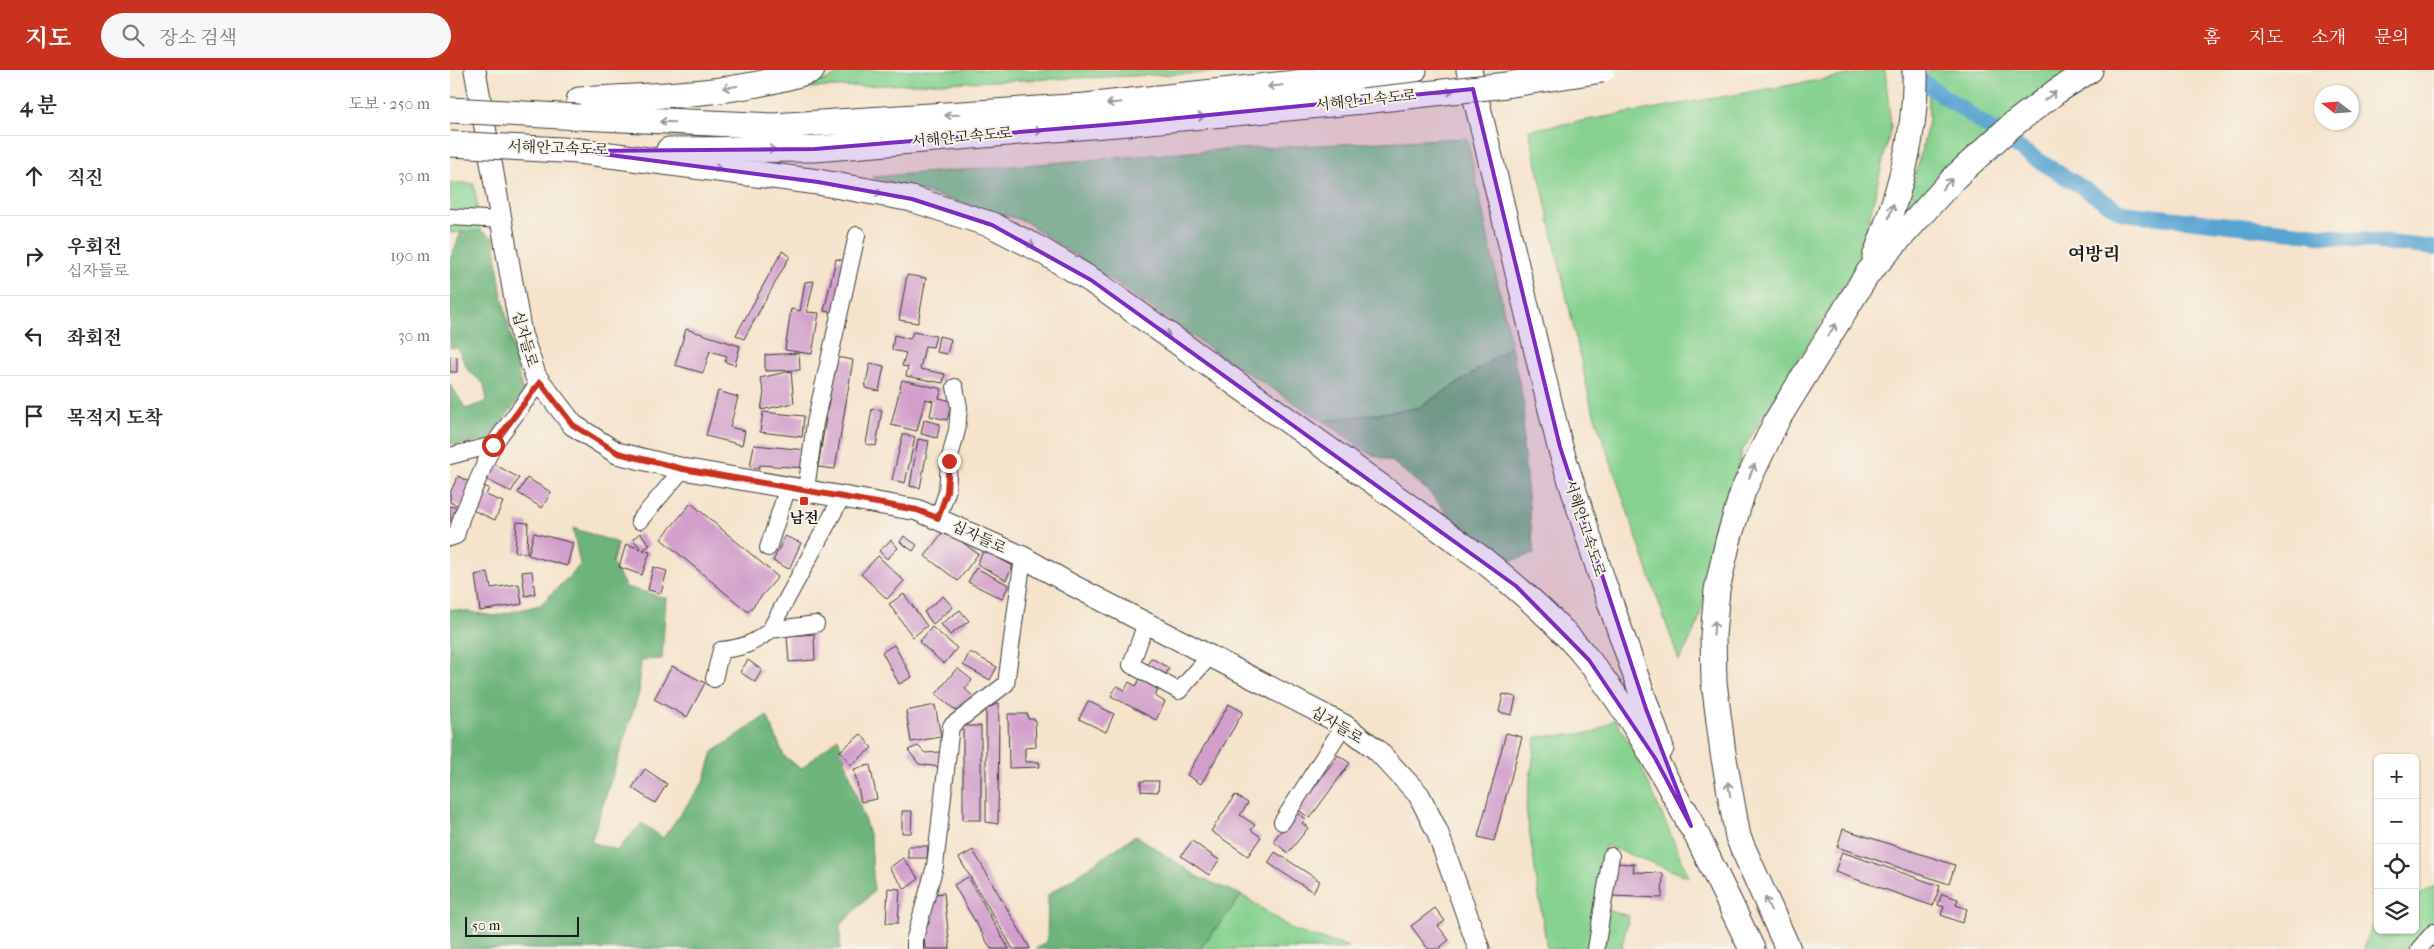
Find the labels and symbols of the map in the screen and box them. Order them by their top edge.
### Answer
one-way arrow [1268,82,1284,91]
one-way arrow [722,83,738,93]
north arrow [2314,85,2359,130]
street label: 서해안고속도로 [1315,86,1418,114]
one-way arrow [1438,87,1454,97]
one-way arrow [2043,91,2056,102]
one-way arrow [1106,98,1122,108]
one-way arrow [944,110,960,119]
one-way arrow [1188,112,1204,122]
one-way arrow [659,117,676,127]
street label: 서해안고속도로 [911,124,1014,150]
one-way arrow [1026,126,1042,136]
street label: 서해안고속도로 [507,137,610,159]
one-way arrow [760,144,776,154]
one-way arrow [706,164,722,174]
one-way arrow [1941,178,1953,191]
one-way arrow [867,187,883,197]
one-way arrow [1887,203,1897,219]
one-way arrow [1020,239,1035,249]
district label: 여방리 [2068,244,2120,265]
street label: 십자들로 [508,309,542,370]
one-way arrow [1827,323,1837,337]
one-way arrow [1157,327,1170,338]
route start [482,434,505,457]
route end [938,450,961,473]
one-way arrow [1747,464,1757,479]
street label: 서해안고속도로 [1561,477,1609,579]
marker: 남전 [798,495,810,507]
place label: 남전 [790,509,818,527]
street label: 십자들로 [949,517,1010,558]
one-way arrow [1709,620,1719,636]
street label: 십자들로 [1308,702,1367,748]
one-way arrow [1724,782,1734,798]
one-way arrow [1762,897,1772,912]
scale bar [465,914,579,937]

